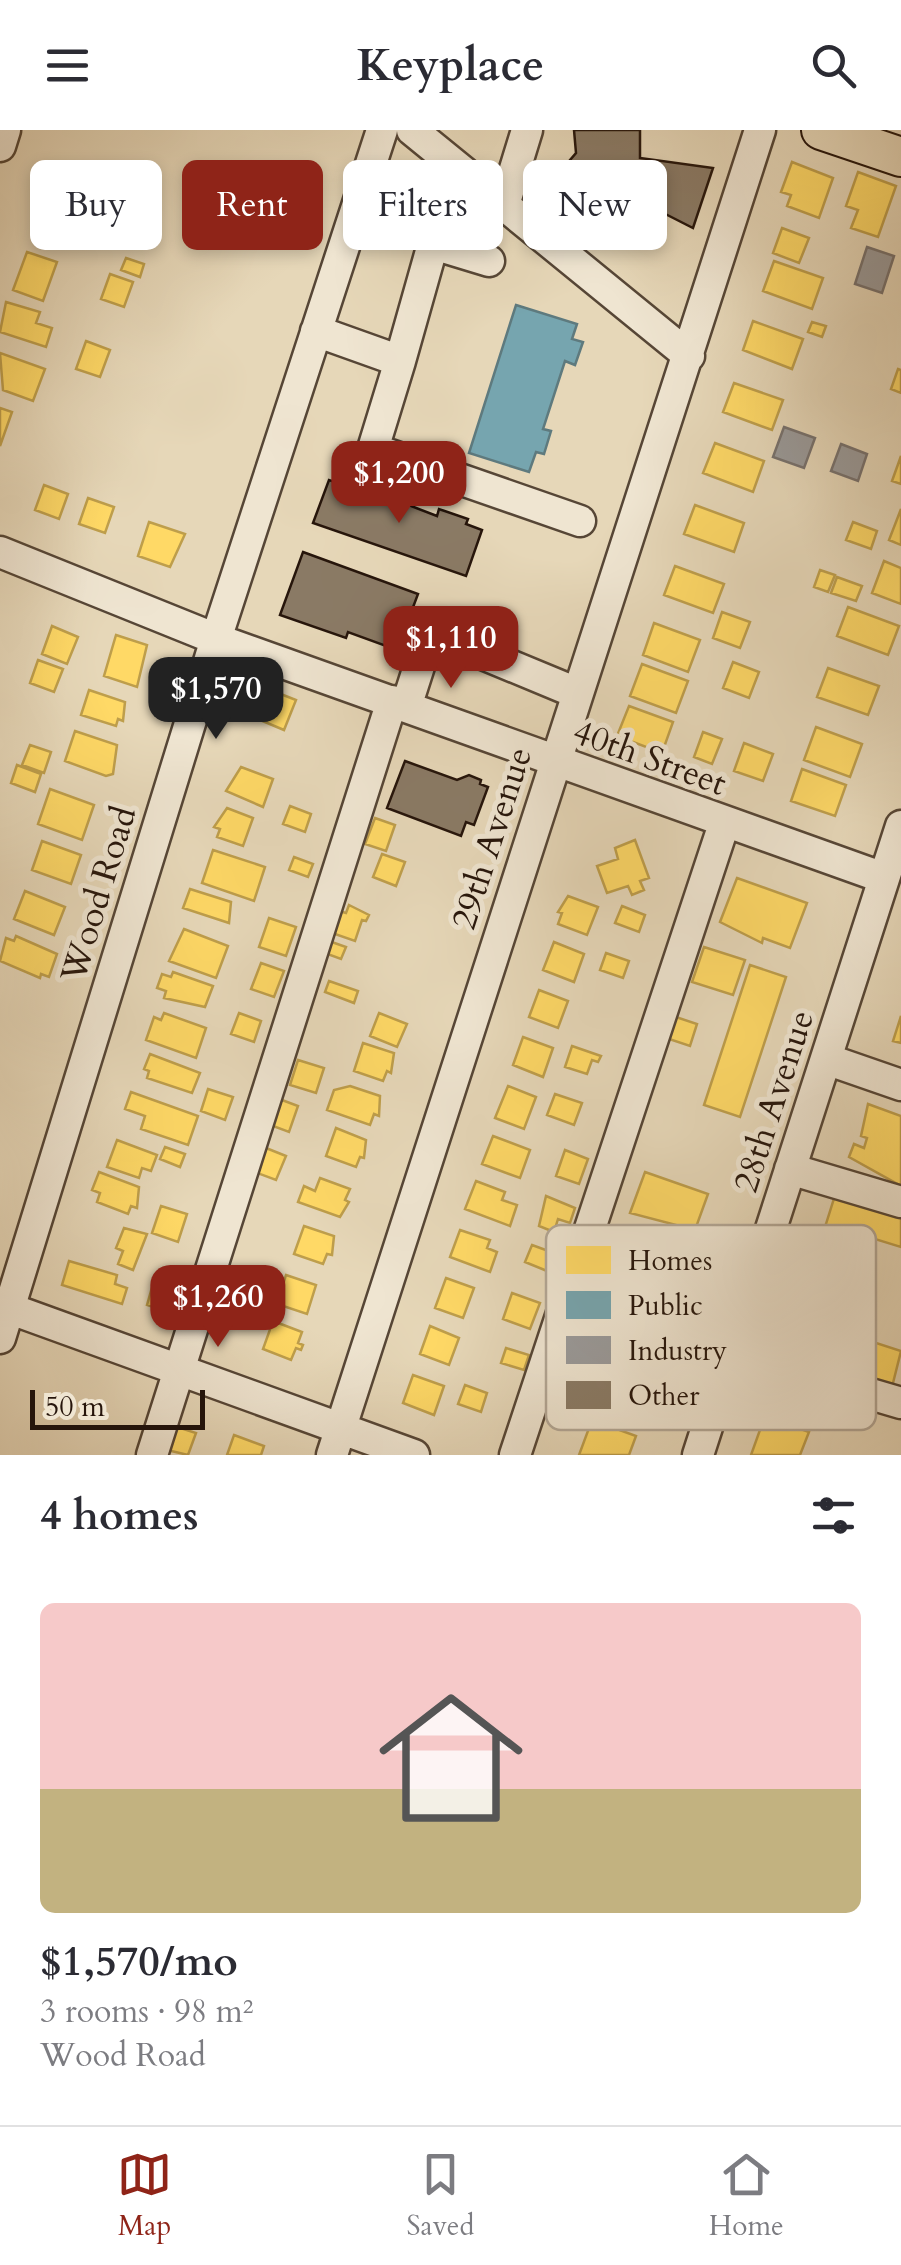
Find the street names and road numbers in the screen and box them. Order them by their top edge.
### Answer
street label: 40th Street [566,708,733,808]
street label: 29th Avenue [440,741,544,936]
street label: Wood Road [49,800,149,989]
street label: 28th Avenue [722,1004,826,1199]

